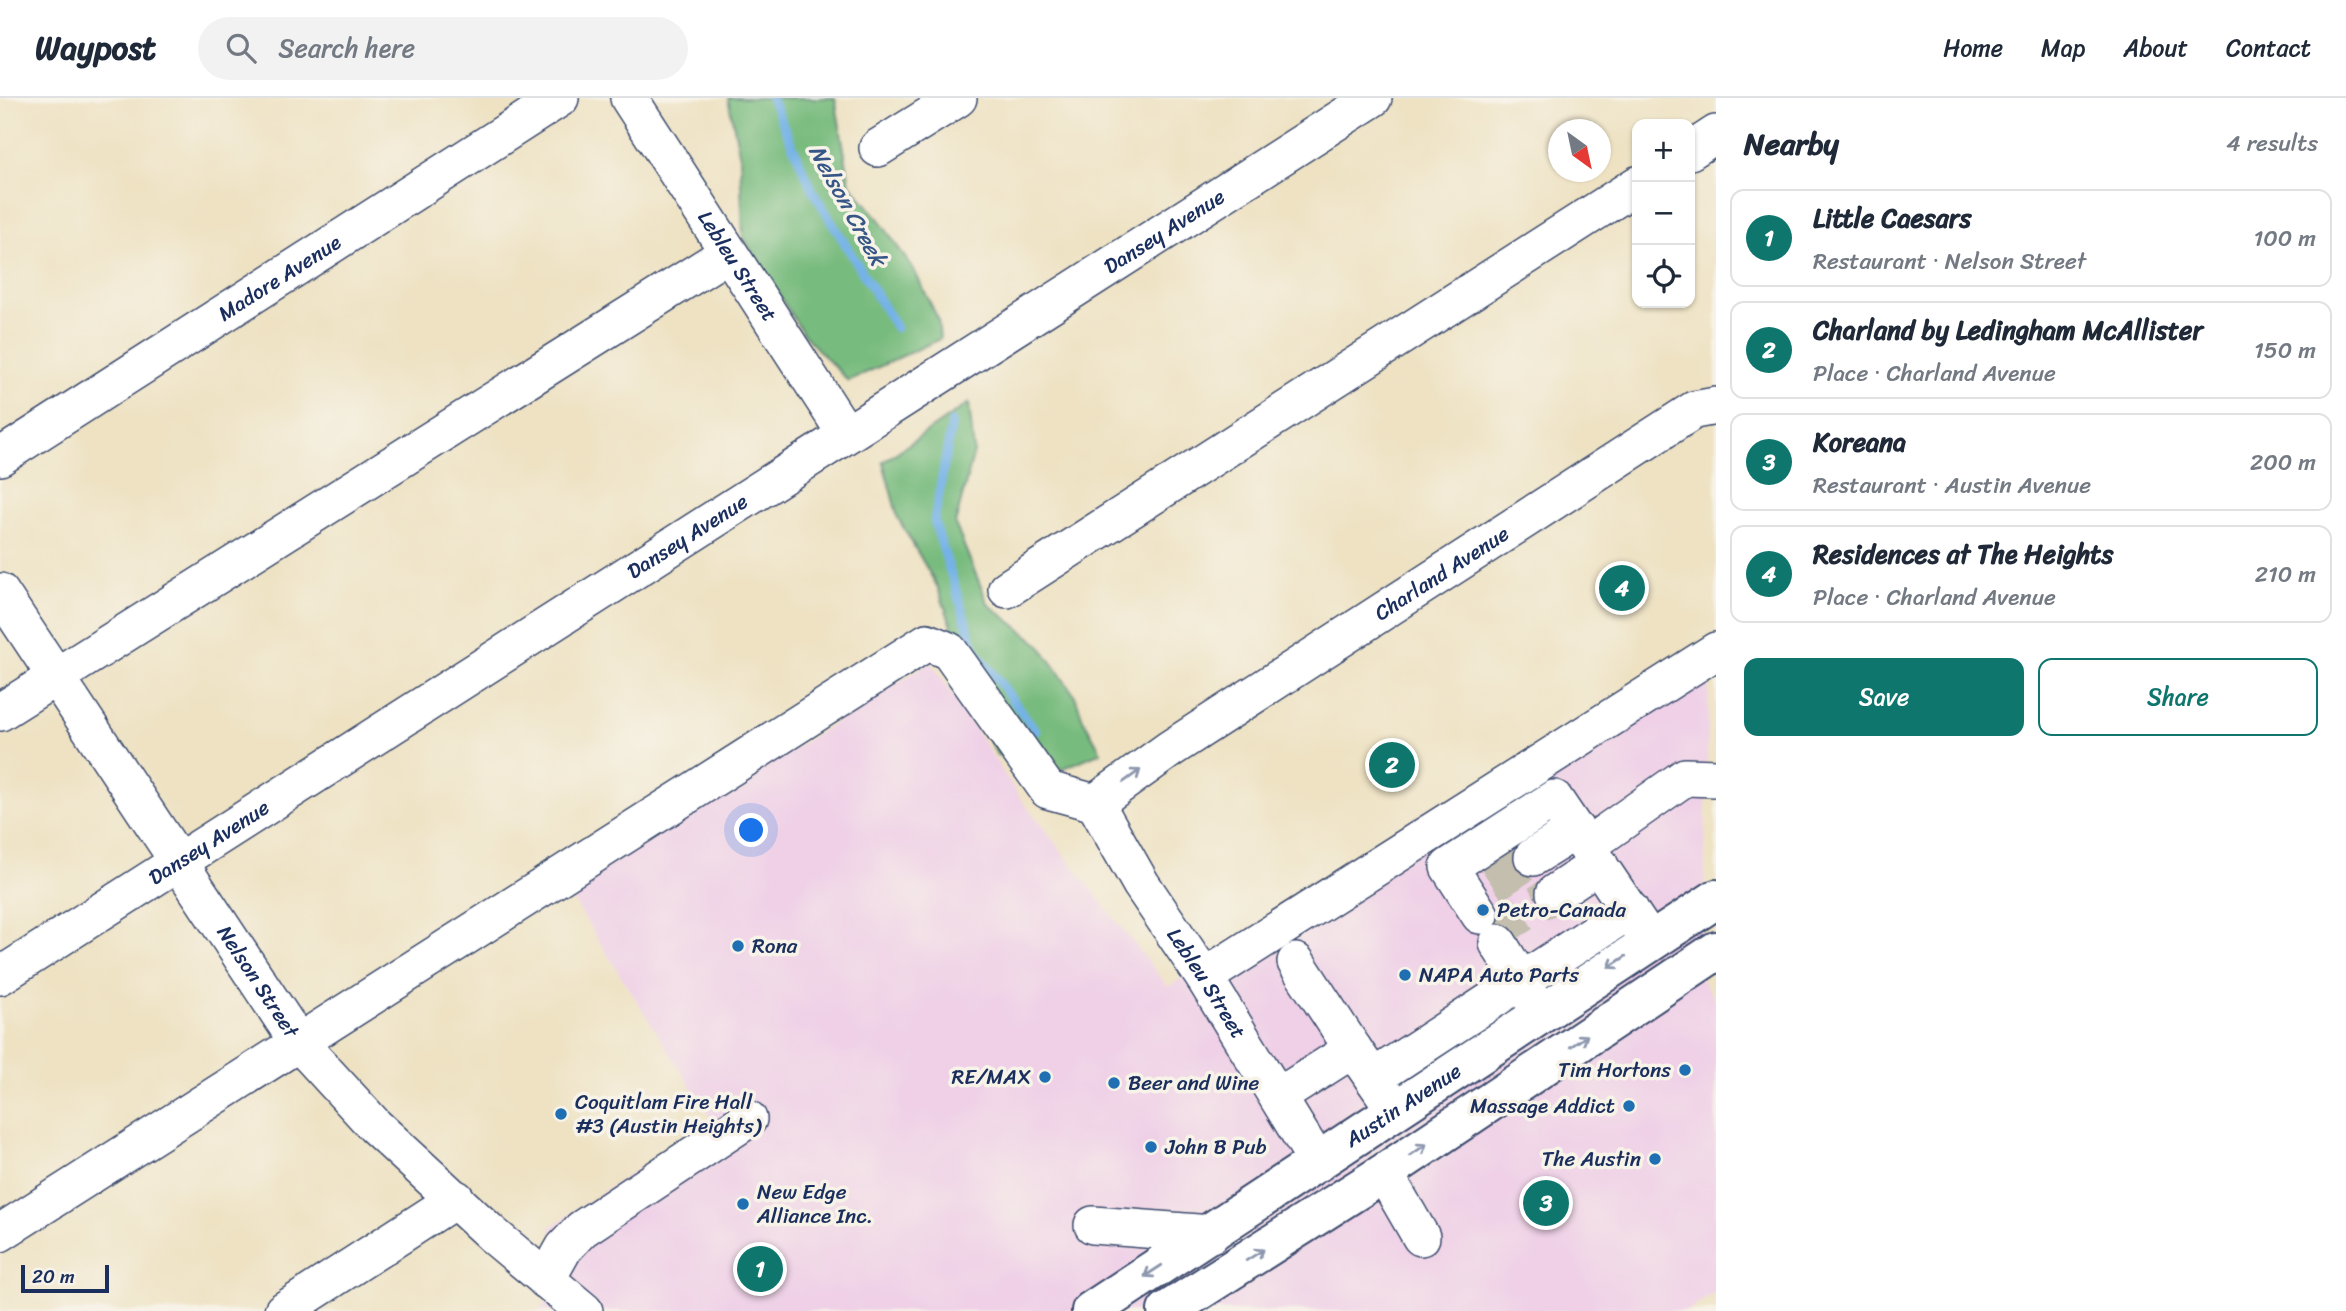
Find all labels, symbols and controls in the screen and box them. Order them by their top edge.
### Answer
search box [198,17,688,80]
text: Waypost [35,19,156,77]
text: Search here [278,25,415,71]
text: Home [1943,27,2003,69]
text: Map [2041,27,2085,69]
text: About [2123,27,2188,69]
text: Contact [2226,27,2311,69]
icon: search [222,29,260,67]
text: Nearby [1744,117,1839,171]
north arrow [1548,119,1611,182]
map controls [1632,119,1695,308]
button: + [1632,119,1695,182]
text: 4 results [2226,123,2318,164]
water label: Nelson Creek [797,137,899,276]
street label: Dansey Avenue [1096,178,1233,285]
button: − [1632,182,1695,245]
text: Little Caesars [1813,195,1971,241]
street label: Lebleu Street [687,203,788,330]
text: 1 [1764,218,1774,259]
text: 100 m [2253,218,2316,259]
street label: Madore Avenue [210,224,349,332]
text: Restaurant · Nelson Street [1813,241,2086,282]
button: locate [1632,245,1695,308]
text: Charland by Ledingham McAllister [1813,307,2203,353]
text: 2 [1762,330,1776,371]
text: 150 m [2254,330,2316,371]
text: Place · Charland Avenue [1813,353,2056,394]
text: Koreana [1813,419,1906,465]
text: 3 [1763,442,1775,483]
text: 200 m [2250,442,2316,483]
text: Restaurant · Austin Avenue [1813,465,2091,506]
street label: Dansey Avenue [619,483,756,590]
street label: Charland Avenue [1366,515,1517,631]
text: Residences at The Heights [1813,531,2113,577]
text: 4 [1762,554,1776,595]
text: 210 m [2255,554,2316,595]
pin: 4 [1599,562,1645,614]
text: Place · Charland Avenue [1813,577,2056,618]
button: Save [1744,658,2024,736]
button: Share [2038,658,2318,736]
pin: 2 [1369,739,1415,791]
one-way arrow [1123,769,1142,784]
street label: Dansey Avenue [140,789,278,896]
your location [734,813,768,847]
place label: Petro-Canada [1497,891,1626,929]
marker: Petro-Canada [1475,902,1491,918]
street label: Nelson Street [206,917,310,1047]
street label: Lebleu Street [1156,919,1257,1046]
place label: Rona [752,927,798,965]
marker: Rona [730,938,746,954]
place label: NAPA Auto Parts [1419,956,1579,994]
one-way arrow [1608,956,1628,970]
marker: NAPA Auto Parts [1397,967,1413,983]
one-way arrow [1569,1034,1588,1048]
place label: Tim Hortons [1558,1051,1671,1089]
street label: Austin Avenue [1336,1052,1470,1158]
place label: RE/MAX [951,1058,1031,1096]
marker: Tim Hortons [1677,1062,1693,1078]
place label: Beer and Wine [1128,1064,1260,1102]
marker: RE/MAX [1037,1069,1053,1085]
marker: Beer and Wine [1106,1075,1122,1091]
place label: Coquitlam Fire Hall #3 (Austin Heights) [575,1083,763,1145]
place label: Massage Addict [1470,1087,1615,1125]
marker: Massage Addict [1621,1098,1637,1114]
marker: Coquitlam Fire Hall #3 (Austin Heights) [553,1106,569,1122]
place label: John B Pub [1164,1128,1267,1166]
marker: John B Pub [1143,1139,1159,1155]
place label: The Austin [1542,1140,1641,1178]
one-way arrow [1408,1143,1427,1157]
marker: The Austin [1647,1151,1663,1167]
place label: New Edge Alliance Inc. [756,1173,873,1235]
pin: 3 [1523,1177,1569,1229]
marker: New Edge Alliance Inc. [735,1196,751,1212]
pin: 1 [737,1243,783,1295]
one-way arrow [1244,1248,1264,1262]
text: 20 m [32,1260,75,1293]
scale bar [21,1262,108,1294]
one-way arrow [1144,1264,1164,1278]

